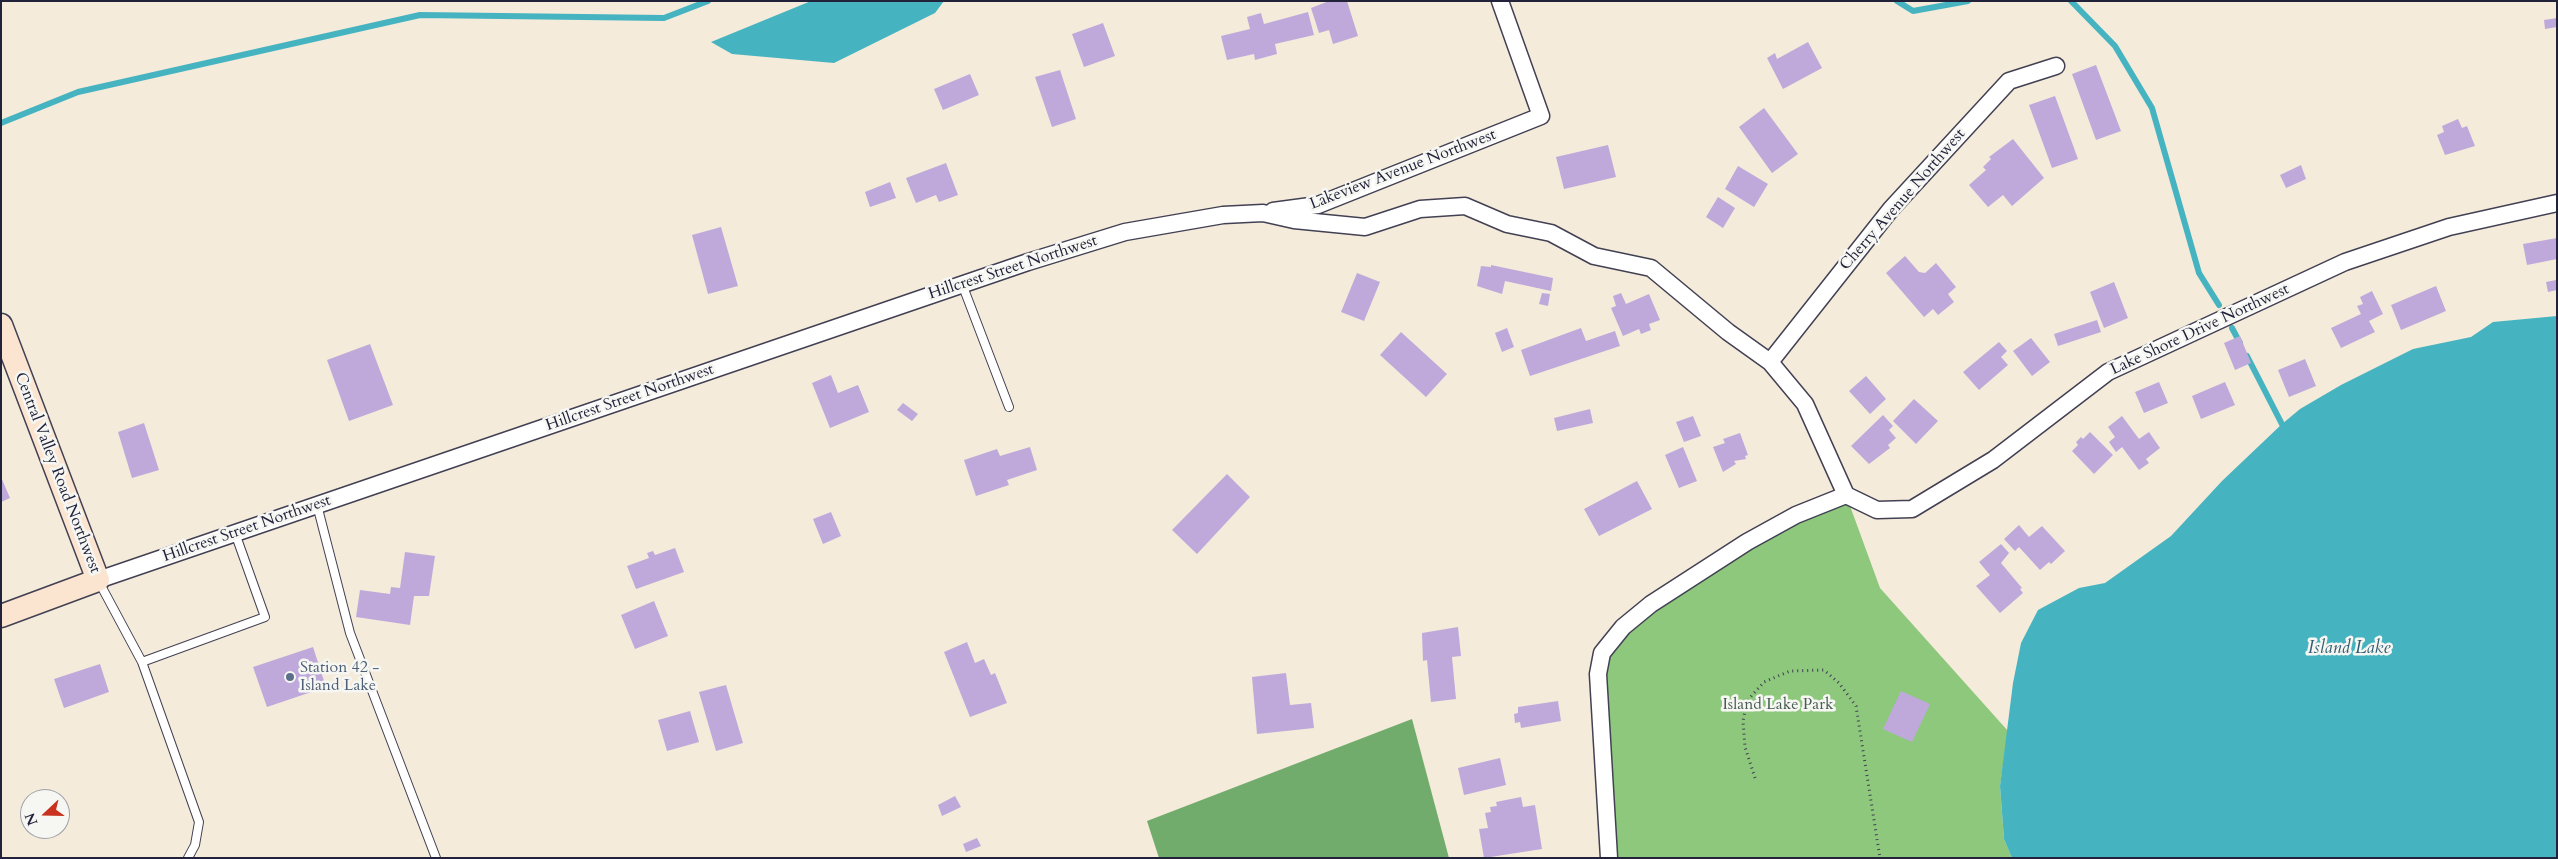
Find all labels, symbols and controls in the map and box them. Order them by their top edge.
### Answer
street label: Cherry Avenue Northwest [1836,125,1970,275]
street label: Lakeview Avenue Northwest [1307,126,1499,214]
street label: Hillcrest Street Northwest [926,232,1100,304]
street label: Lake Shore Drive Northwest [2108,280,2292,380]
street label: Hillcrest Street Northwest [543,360,717,436]
street label: Central Valley Road Northwest [10,370,104,576]
street label: Hillcrest Street Northwest [160,491,334,567]
water label: Island Lake [2308,638,2390,660]
place label: Station 42 - Island Lake [300,658,379,696]
marker: Station 42 - Island Lake [284,671,296,683]
park label: Island Lake Park [1722,695,1834,715]
north arrow [20,789,70,839]
text: N [20,810,43,828]

